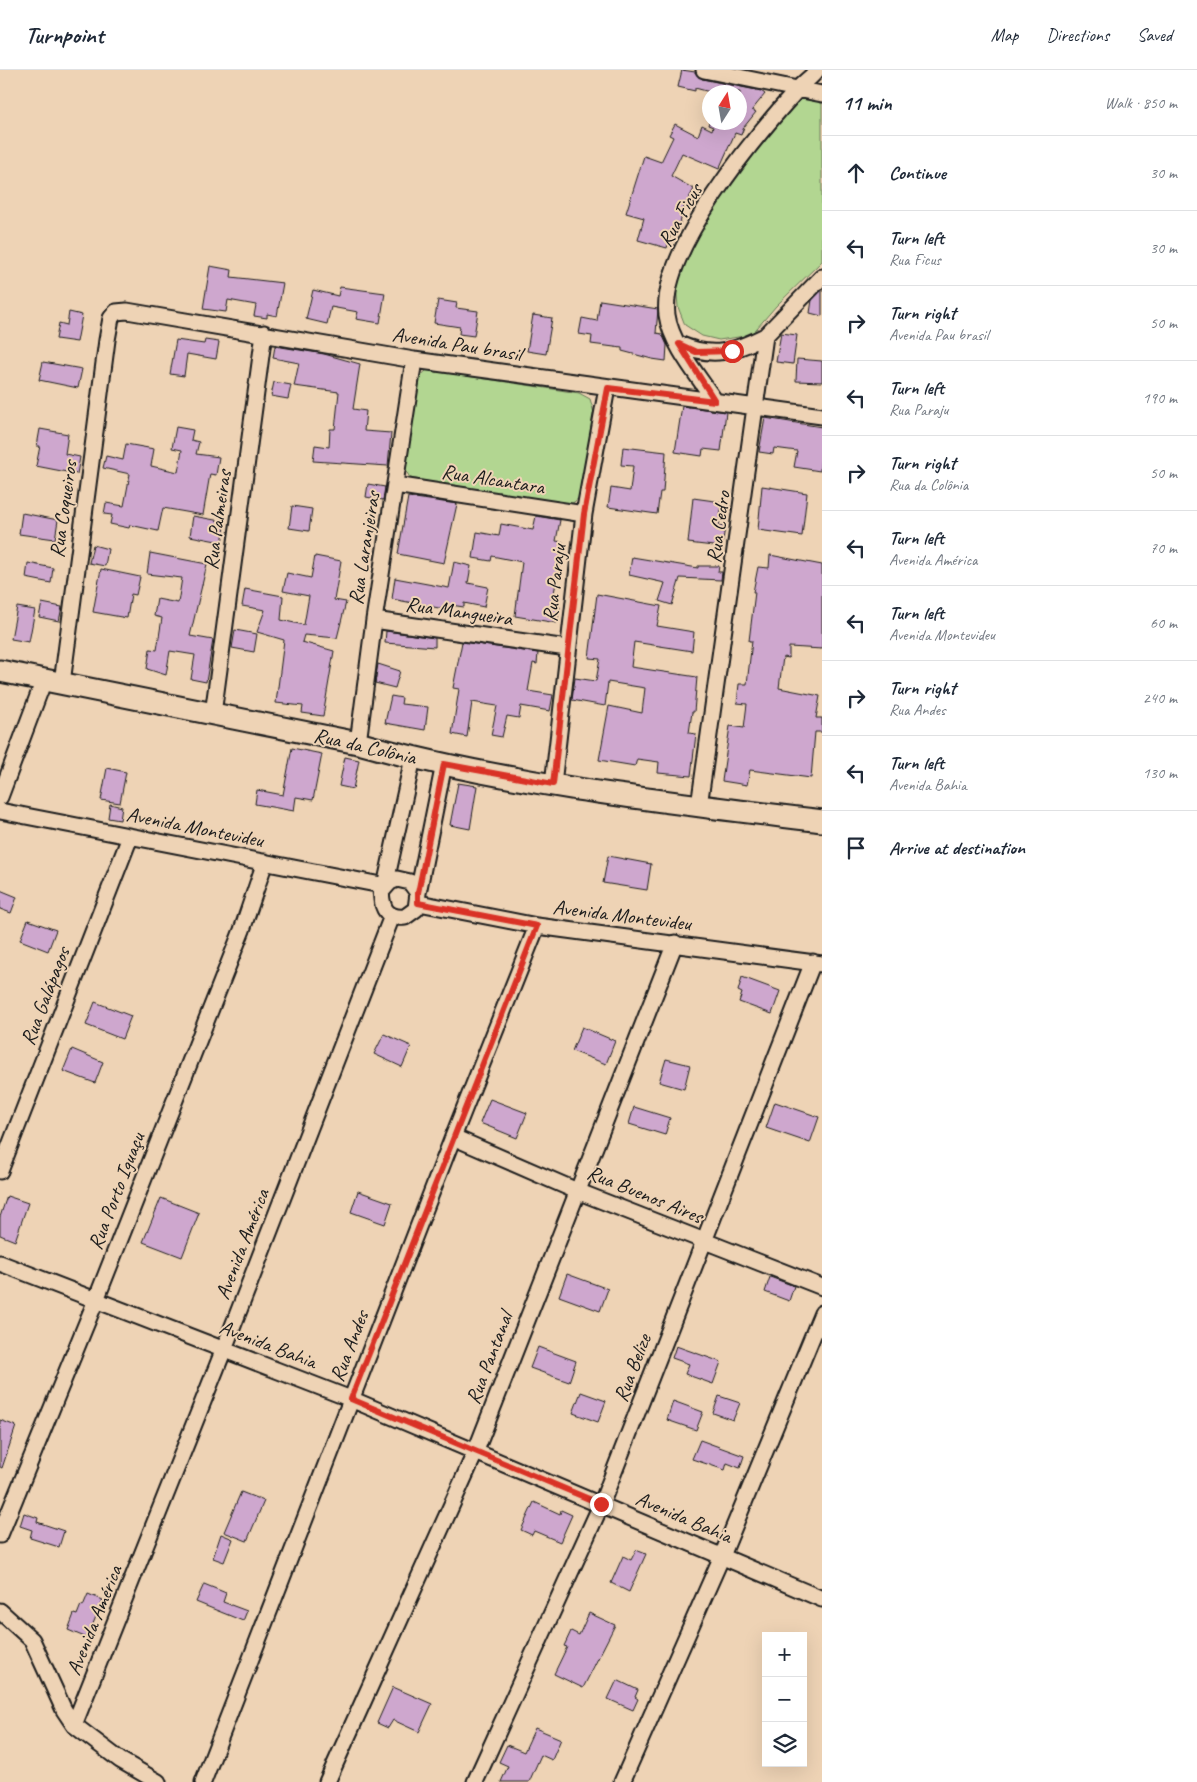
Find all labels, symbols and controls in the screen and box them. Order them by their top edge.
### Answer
text: Turnpoint [25,20,104,50]
text: Map [991,24,1018,46]
text: Directions [1046,24,1109,46]
text: Saved [1137,24,1172,46]
north arrow [702,85,747,130]
text: 11 min [842,90,892,116]
text: Walk · 850 m [1105,93,1177,113]
icon: ahead [842,159,870,187]
text: Continue [889,161,946,185]
text: 30 m [1150,163,1177,183]
street label: Rua Ficus [652,177,709,251]
text: Turn left [889,226,944,250]
icon: left [842,234,870,262]
text: 30 m [1150,238,1177,258]
text: Rua Ficus [889,250,941,270]
text: Turn right [889,301,956,325]
icon: right [842,309,870,337]
text: 50 m [1150,313,1177,333]
street label: Avenida Pau brasil [391,321,527,368]
text: Avenida Pau brasil [889,325,988,345]
route start [721,340,744,363]
text: Turn left [889,376,944,400]
icon: left [842,384,870,412]
text: 190 m [1143,388,1177,408]
text: Rua Paraju [889,400,949,420]
text: Turn right [889,451,956,475]
street label: Rua Coqueiros [43,457,83,559]
street label: Rua Alcantara [440,458,548,500]
icon: right [842,459,870,487]
text: 50 m [1150,463,1177,483]
street label: Rua Palmeiras [197,467,237,571]
text: Rua da Colônia [889,475,968,495]
street label: Rua Laranjeiras [342,488,386,607]
street label: Rua Cedro [700,488,736,565]
text: Turn left [889,526,944,550]
icon: left [842,534,870,562]
text: 70 m [1150,538,1177,558]
street label: Rua Paraju [536,541,572,623]
text: Avenida América [889,550,977,570]
street label: Rua Mangueira [404,591,516,632]
text: Turn left [889,601,944,625]
icon: left [842,609,870,637]
text: 60 m [1150,613,1177,633]
text: Avenida Montevideu [889,625,995,645]
text: Turn right [889,676,956,700]
icon: right [842,684,870,712]
text: 240 m [1143,688,1177,708]
text: Rua Andes [889,700,945,720]
street label: Rua da Colônia [311,722,420,771]
text: Turn left [889,751,944,775]
icon: left [842,759,870,787]
text: 130 m [1143,763,1177,783]
text: Avenida Bahia [889,775,967,795]
street label: Avenida Montevideu [124,801,267,853]
icon: arrive [842,834,870,862]
text: Arrive at destination [889,836,1025,860]
street label: Avenida Montevideu [551,894,694,937]
street label: Rua Galápagos [14,942,76,1049]
street label: Rua Porto Iguaçu [82,1128,151,1253]
street label: Rua Buenos Aires [583,1159,708,1230]
street label: Avenida América [209,1184,275,1303]
street label: Rua Andes [324,1305,375,1385]
street label: Rua Pantanal [460,1305,520,1408]
street label: Avenida Bahia [216,1314,322,1375]
street label: Rua Belize [607,1329,657,1406]
street label: Avenida Bahia [632,1485,738,1550]
route end [590,1493,613,1516]
street label: Avenida América [60,1560,128,1679]
map controls [762,1632,807,1767]
button: + [762,1632,807,1677]
button: − [762,1677,807,1722]
button: layers [762,1722,807,1767]

